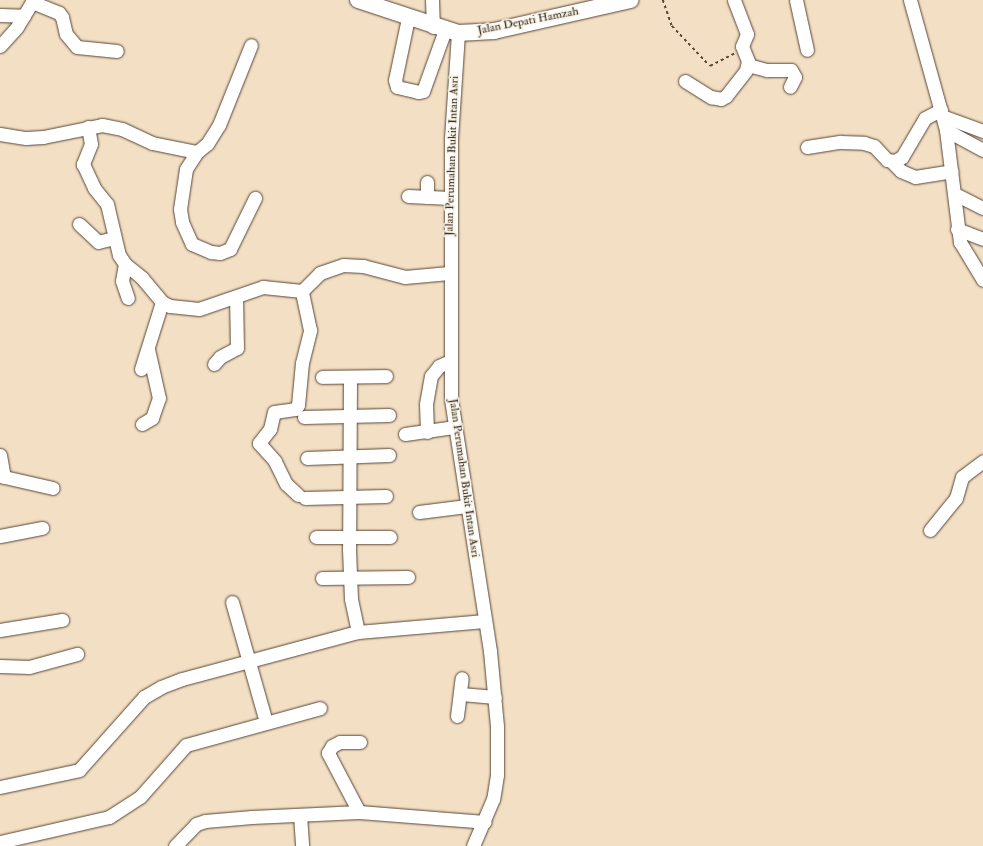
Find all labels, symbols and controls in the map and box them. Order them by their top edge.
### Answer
street label: Jalan Depati Hamzah [476,4,580,38]
street label: Jalan Perumahan Bukit Intan Asri [442,76,462,236]
street label: Jalan Perumahan Bukit Intan Asri [446,398,482,558]

